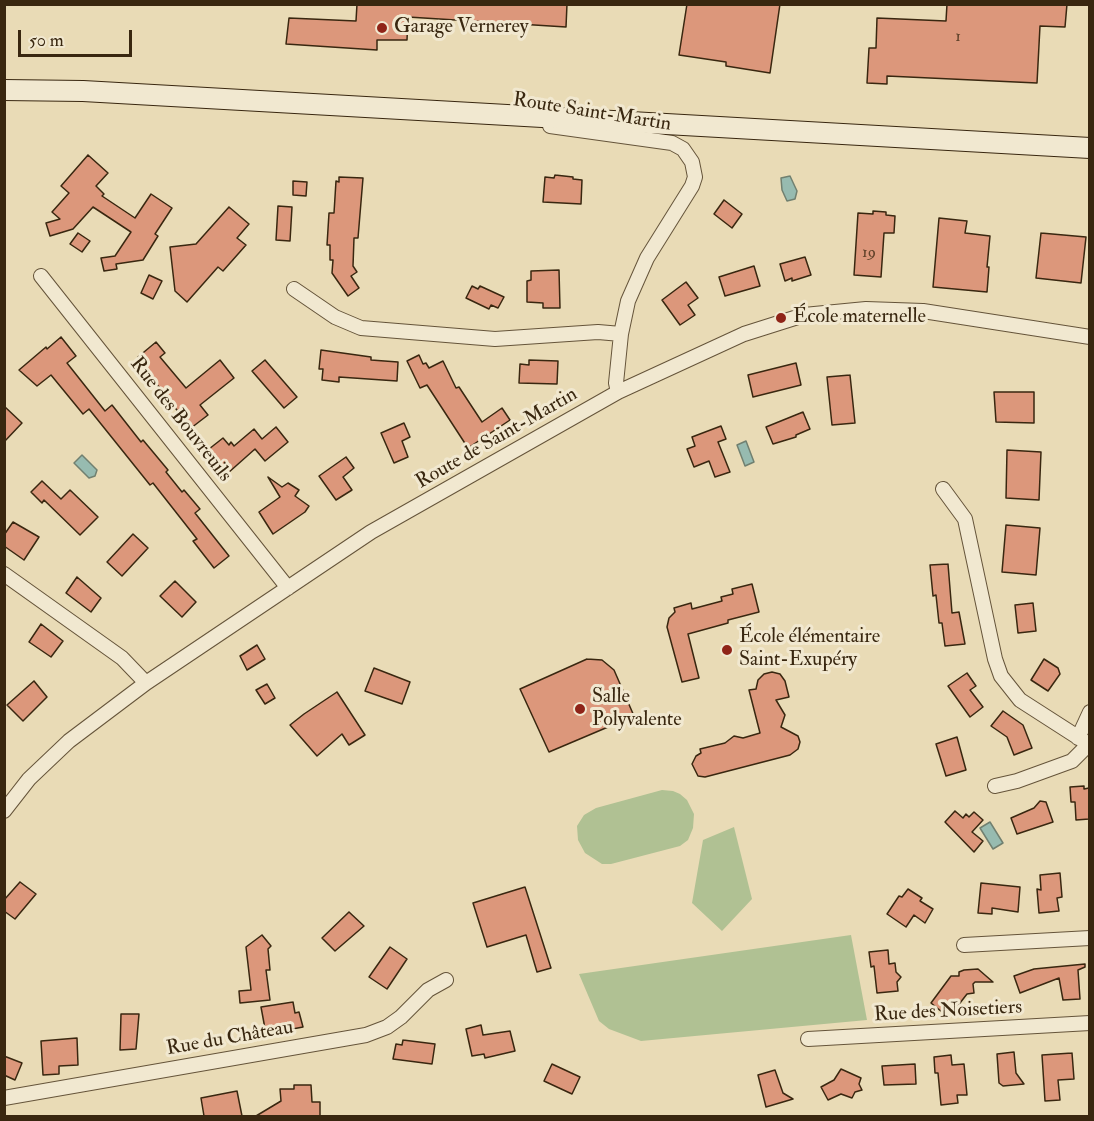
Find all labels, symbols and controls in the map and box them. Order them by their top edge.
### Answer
place label: Garage Vernerey [394,16,529,40]
scale bar [21,18,135,56]
marker: Garage Vernerey [375,21,389,35]
house number: 1 [955,28,961,48]
text: 50 m [29,29,64,52]
street label: Route Saint-Martin [511,89,673,137]
house number: 19 [862,244,876,264]
place label: École maternelle [793,306,926,330]
marker: École maternelle [774,311,788,325]
street label: Rue des Bouvreuils [124,353,236,487]
street label: Route de Saint-Martin [412,383,582,495]
place label: École élémentaire Saint-Exupéry [739,626,880,673]
marker: École élémentaire Saint-Exupéry [720,643,734,657]
place label: Salle Polyvalente [592,686,682,733]
marker: Salle Polyvalente [573,702,587,716]
street label: Rue des Noisetiers [873,996,1023,1028]
street label: Rue du Château [165,1016,295,1062]

